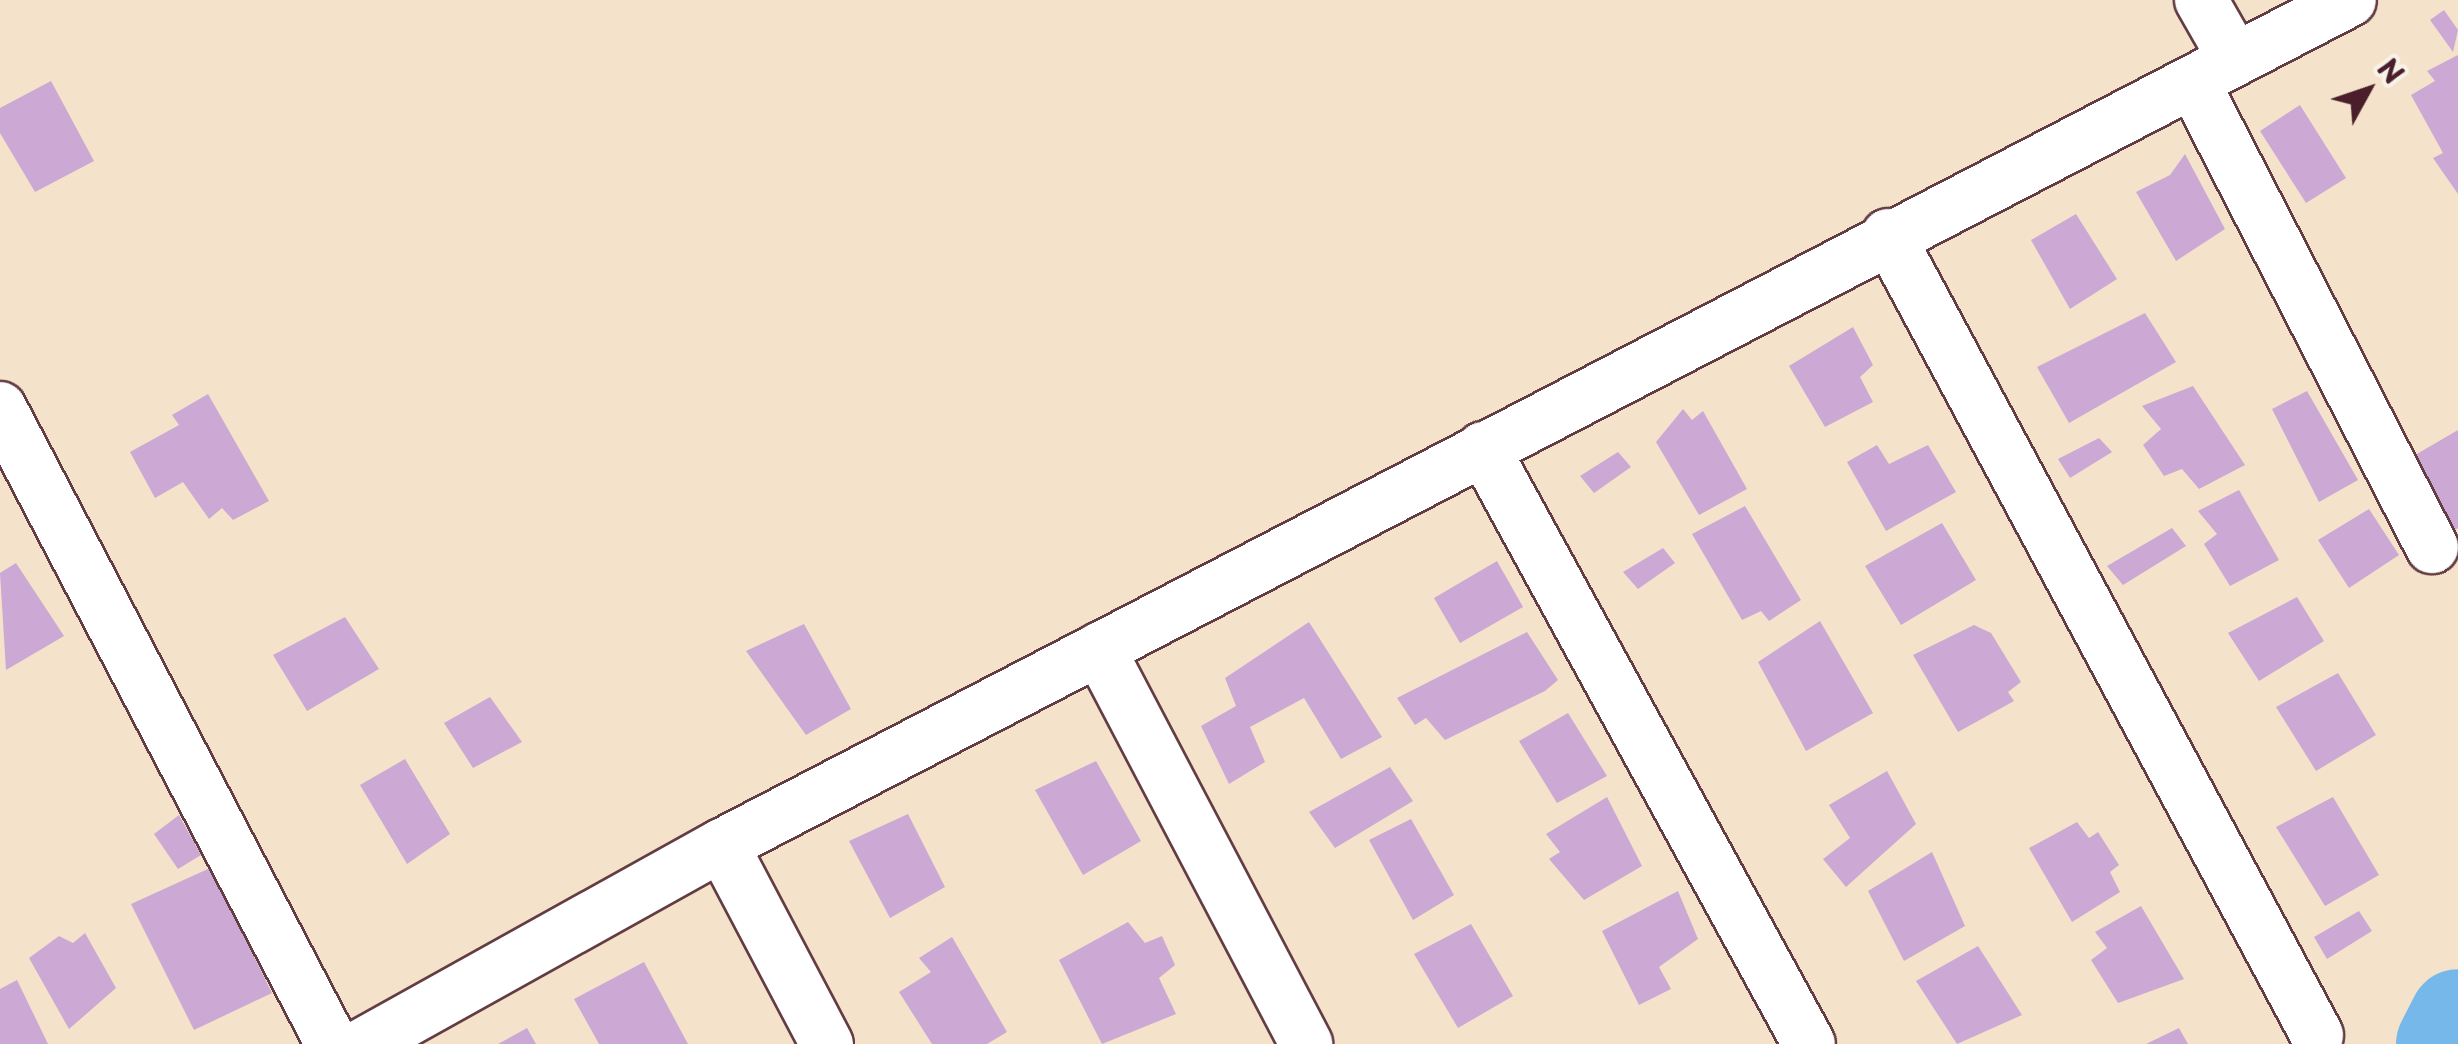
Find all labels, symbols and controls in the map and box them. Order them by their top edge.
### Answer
north arrow [2318,40,2418,140]
text: N [2368,48,2415,93]

